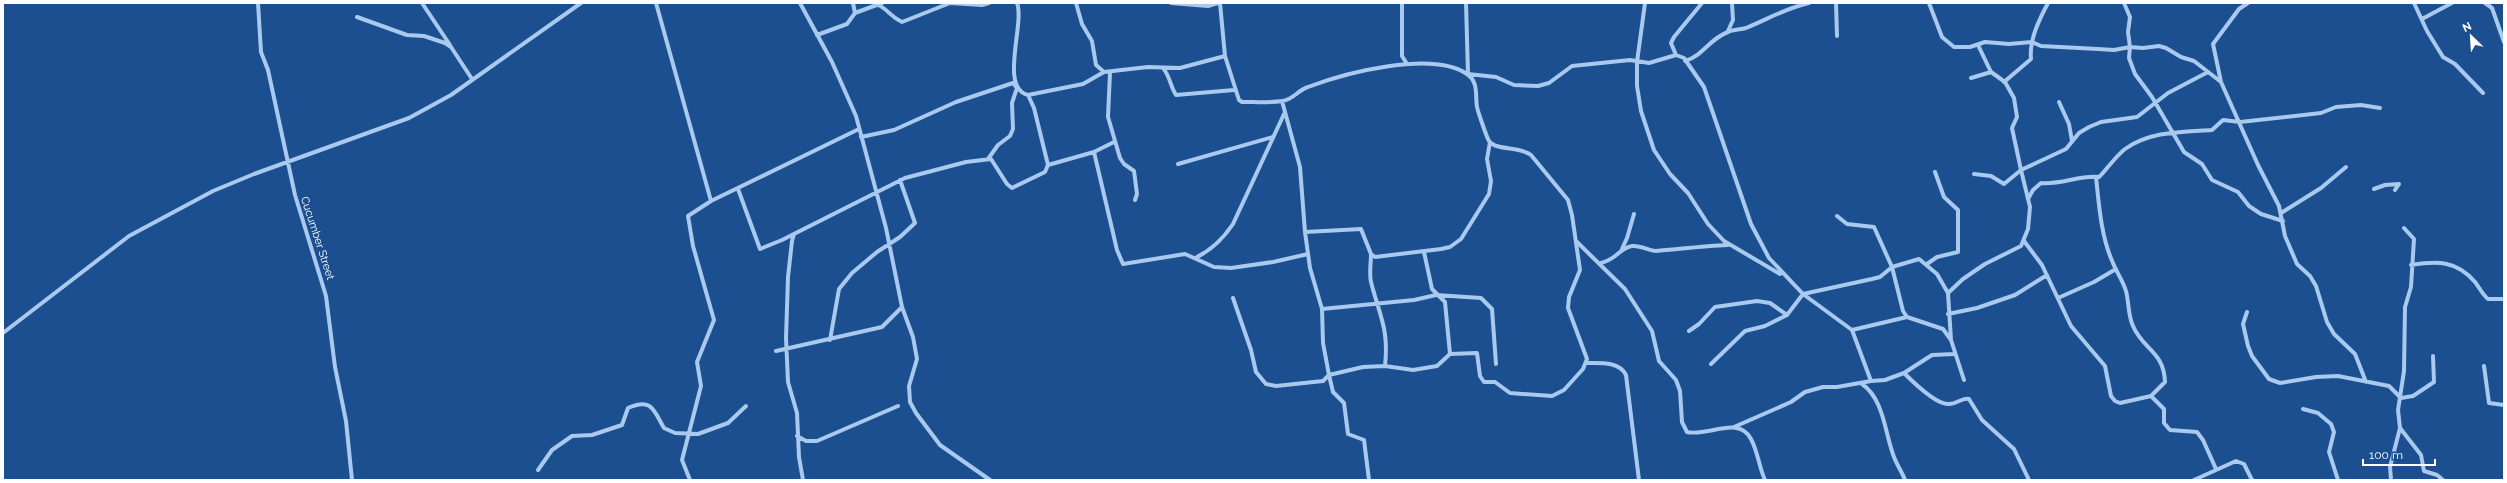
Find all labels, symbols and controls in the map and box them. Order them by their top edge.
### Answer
north arrow [2451,16,2491,56]
text: N [2460,20,2474,35]
street label: Cucumber Street [298,195,337,282]
scale bar [2363,441,2435,467]
text: 100 m [2369,448,2403,462]

